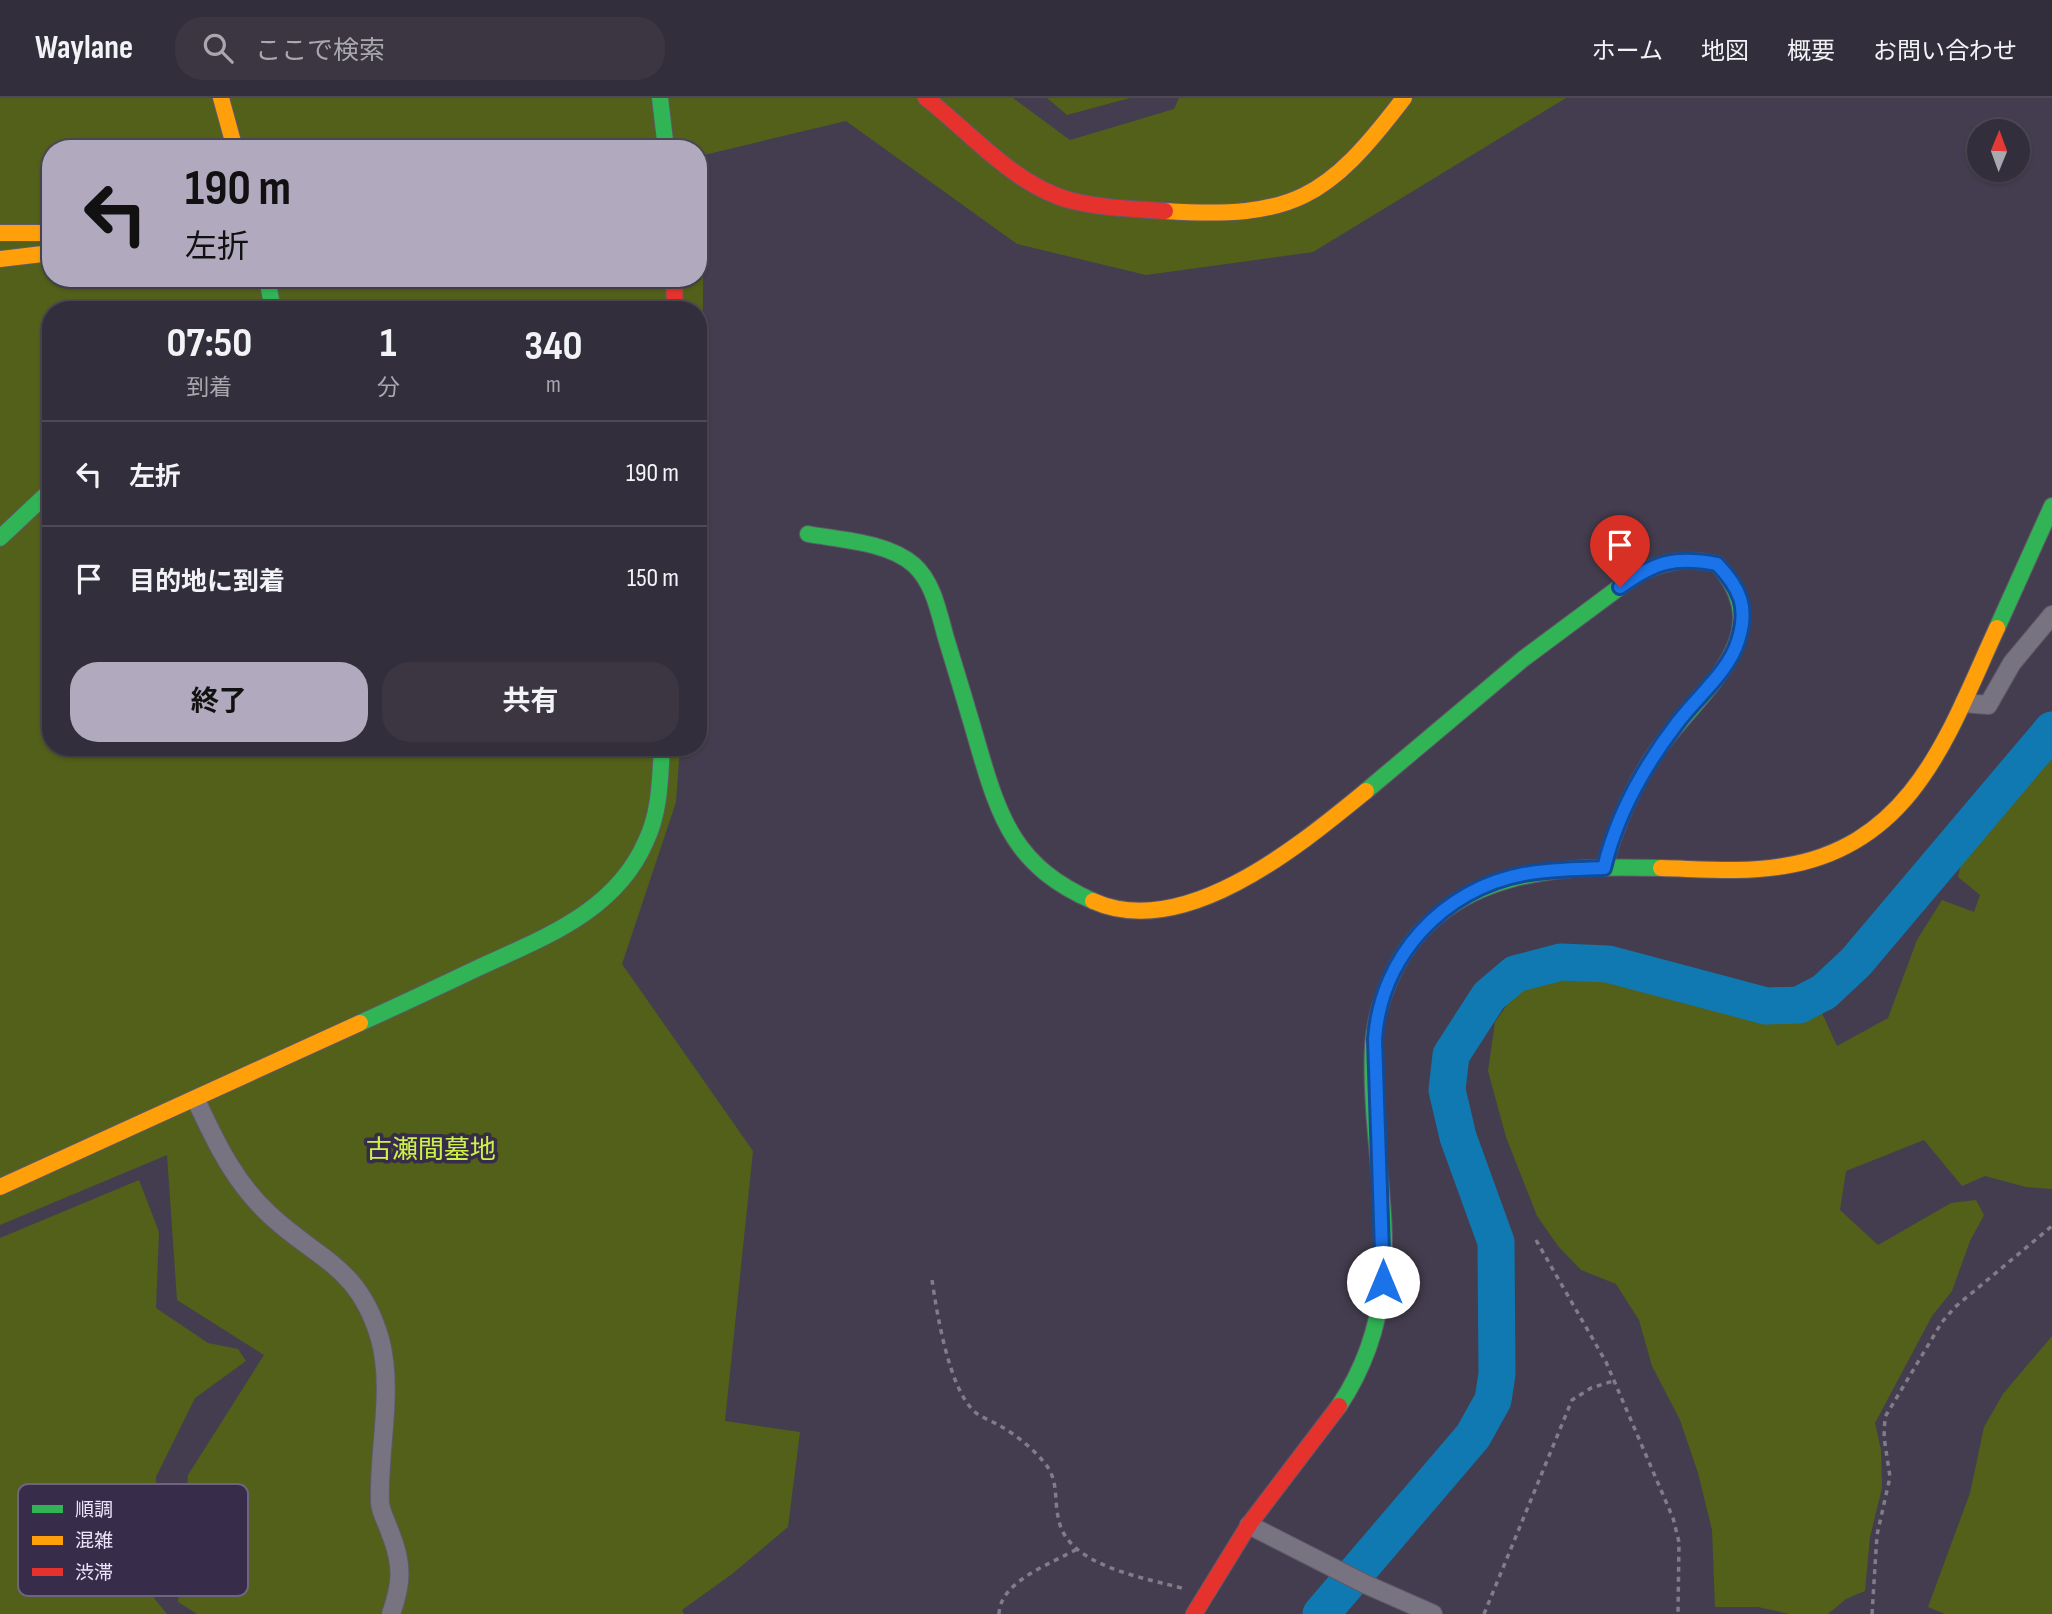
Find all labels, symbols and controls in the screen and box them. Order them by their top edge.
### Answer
search box [175,17,665,80]
text: Waylane [35,28,133,68]
icon: search [199,29,237,67]
text: ここで検索 [255,36,385,67]
text: ホーム [1592,37,1663,66]
text: 地図 [1701,37,1749,66]
text: 概要 [1787,37,1835,66]
text: お問い合わせ [1873,37,2017,66]
north arrow [1967,119,2030,182]
map controls [1967,119,2030,182]
text: 190 m [185,160,291,219]
icon: left [70,168,161,259]
text: 左折 [185,228,249,267]
text: 07:50 [166,318,252,369]
text: 1 [380,318,396,369]
text: 340 [524,321,583,372]
text: m [546,371,561,399]
text: 到着 [186,374,232,402]
text: 分 [377,374,400,402]
icon: left [70,455,108,493]
text: 190 m [626,458,679,489]
text: 左折 [129,462,181,493]
pin [1590,515,1650,587]
icon: arrive [1601,526,1639,564]
icon: arrive [70,560,108,598]
text: 150 m [627,563,679,594]
text: 目的地に到着 [129,567,285,598]
button: 終了 [70,662,368,742]
button: 共有 [382,662,679,742]
park label: 古瀬間墓地 [366,1135,496,1166]
position arrow [1346,1245,1420,1319]
legend [18,1484,248,1596]
text: 順調 [75,1499,113,1522]
text: 混雑 [75,1530,113,1553]
text: 渋滞 [75,1562,113,1585]

